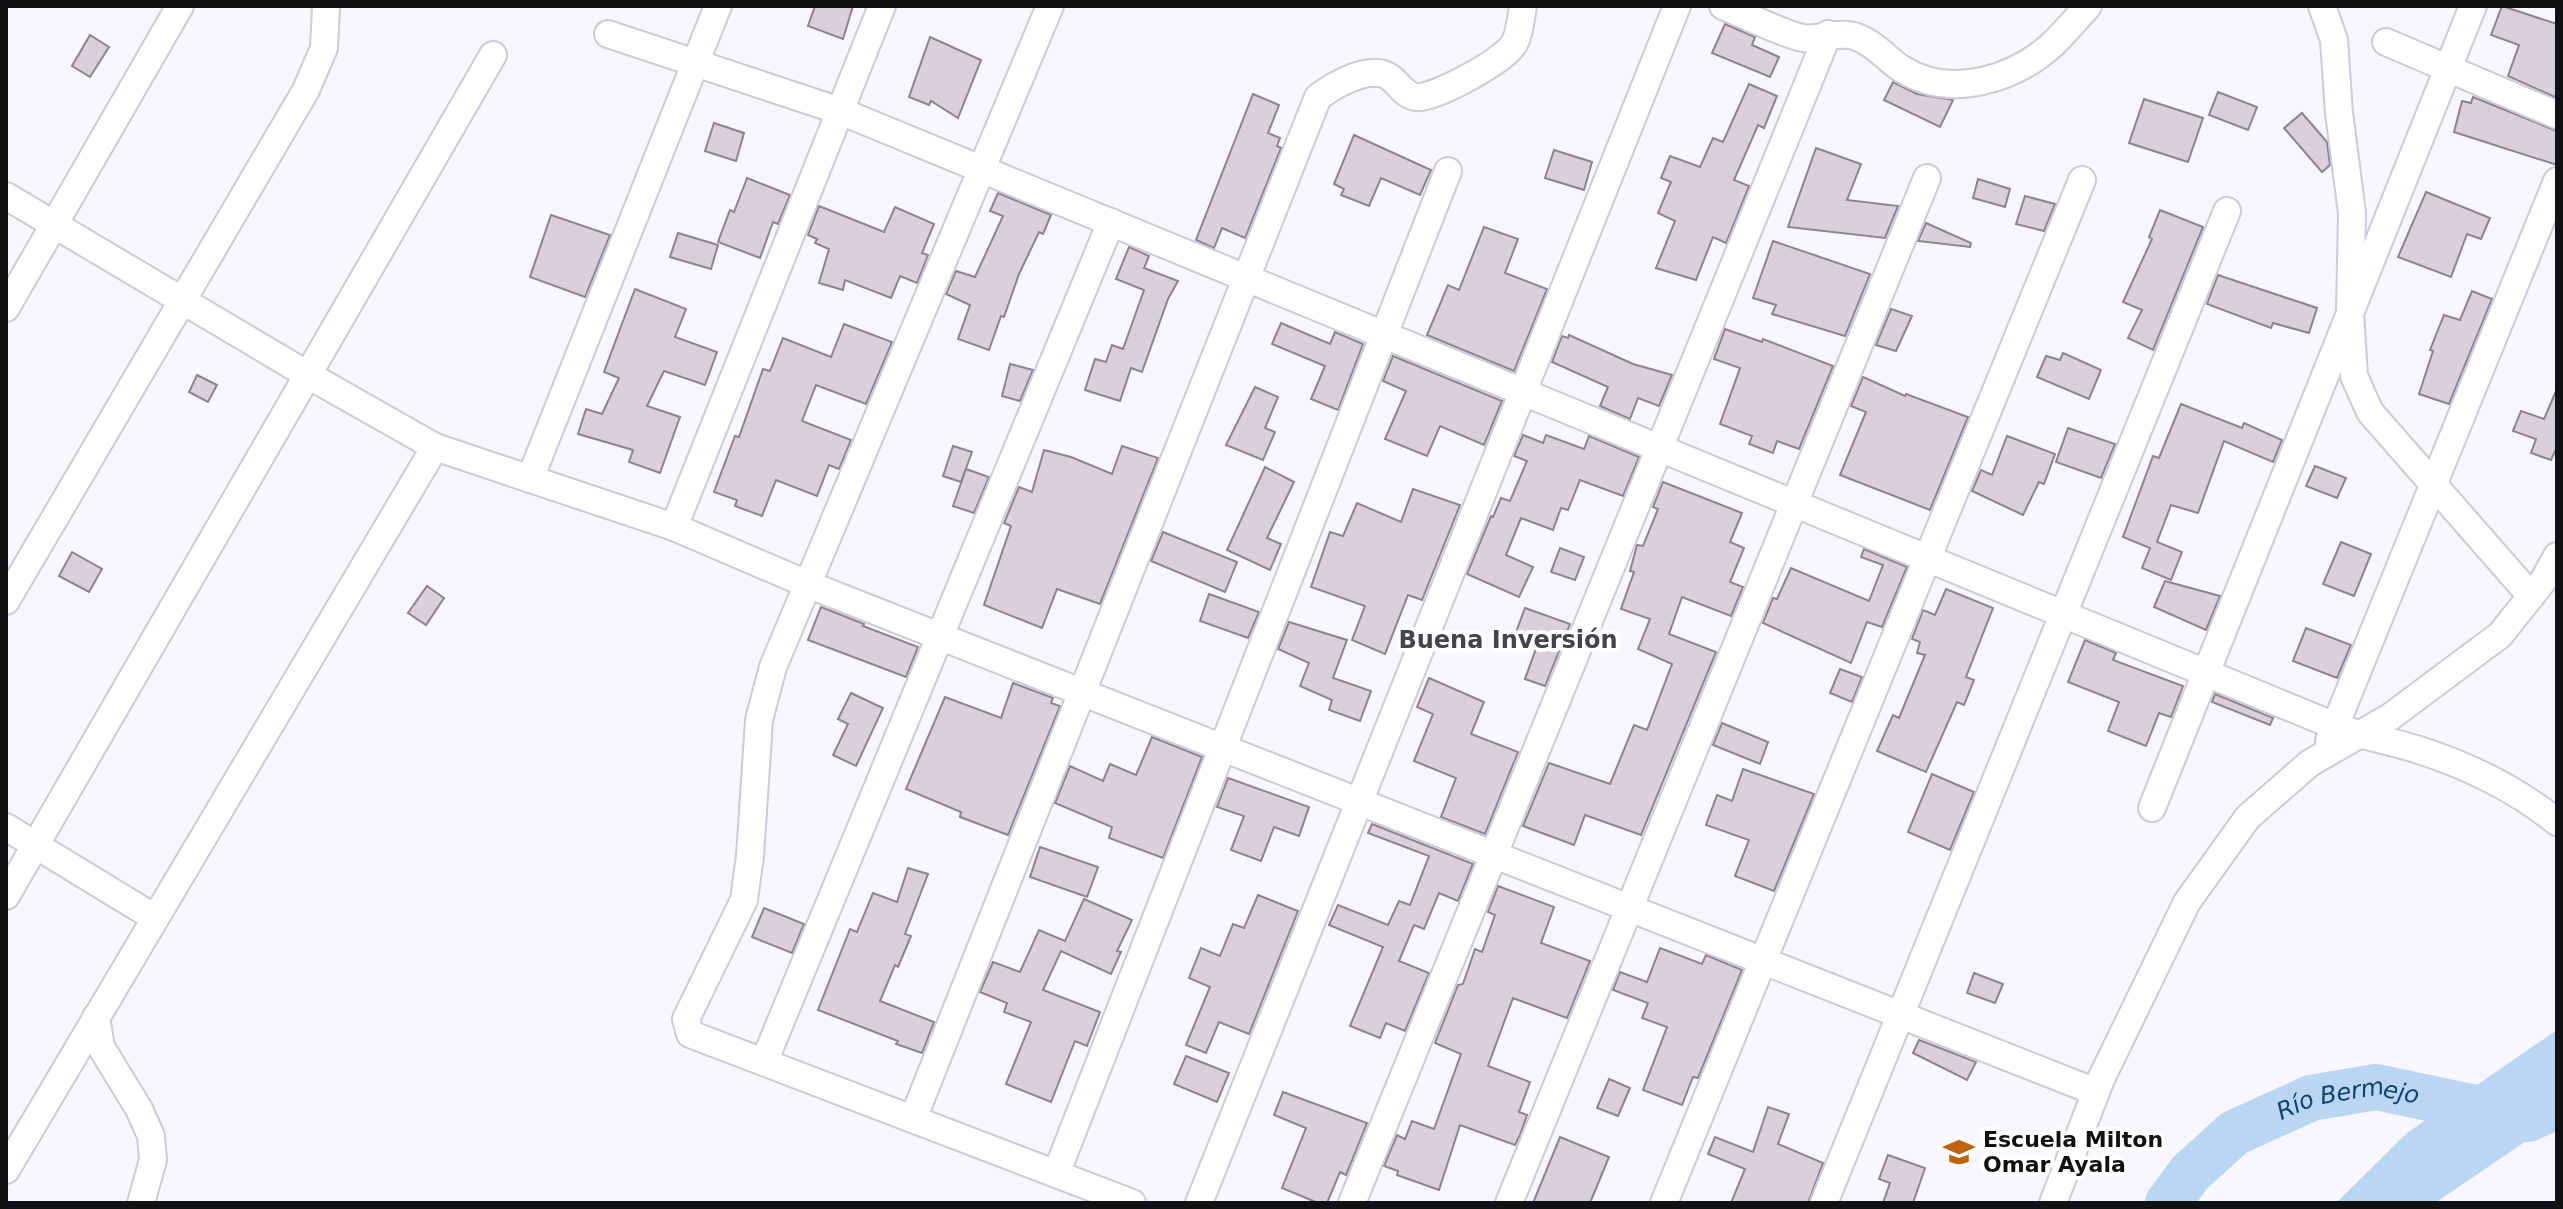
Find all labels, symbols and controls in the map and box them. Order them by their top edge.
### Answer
district label: Buena Inversión [1398,626,1618,654]
water label: Río Bermejo [2272,1072,2422,1126]
place label: Escuela Milton Omar Ayala [1983,1127,2163,1177]
school or university icon: Escuela Milton Omar Ayala [1942,1135,1976,1169]

